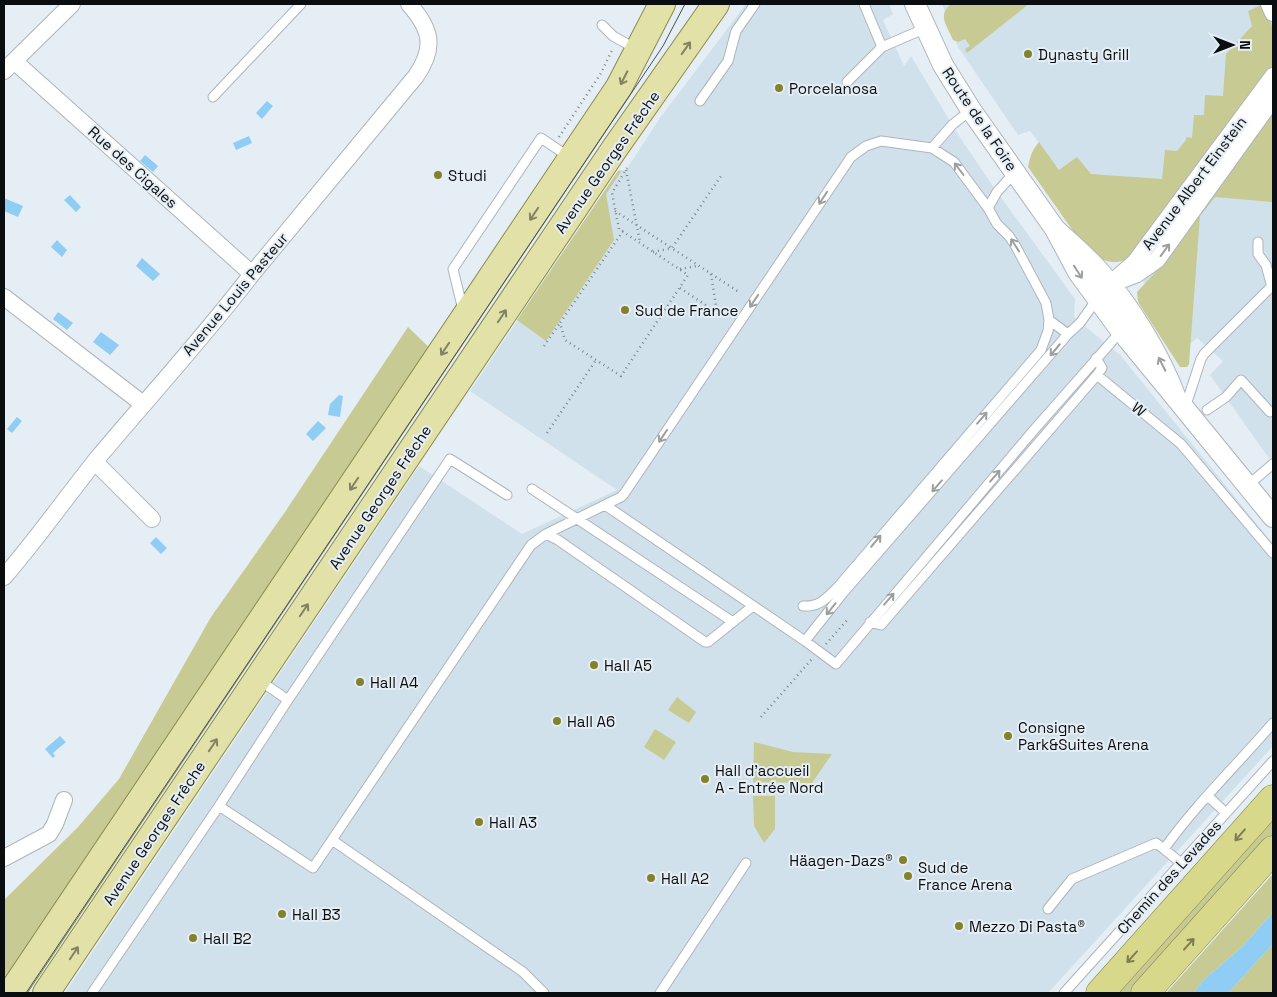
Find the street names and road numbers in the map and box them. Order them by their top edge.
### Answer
street label: Route de la Foire [938,64,1022,175]
street label: Avenue Georges Frêche [550,87,664,237]
street label: Avenue Albert Einstein [1138,113,1250,253]
street label: Rue des Cigales [84,122,182,212]
street label: Avenue Louis Pasteur [178,229,292,359]
street label: W [1128,397,1150,421]
street label: Avenue Georges Frêche [325,421,435,573]
street label: Avenue Georges Frêche [99,757,209,909]
street label: Chemin des Levades [1113,816,1225,938]

